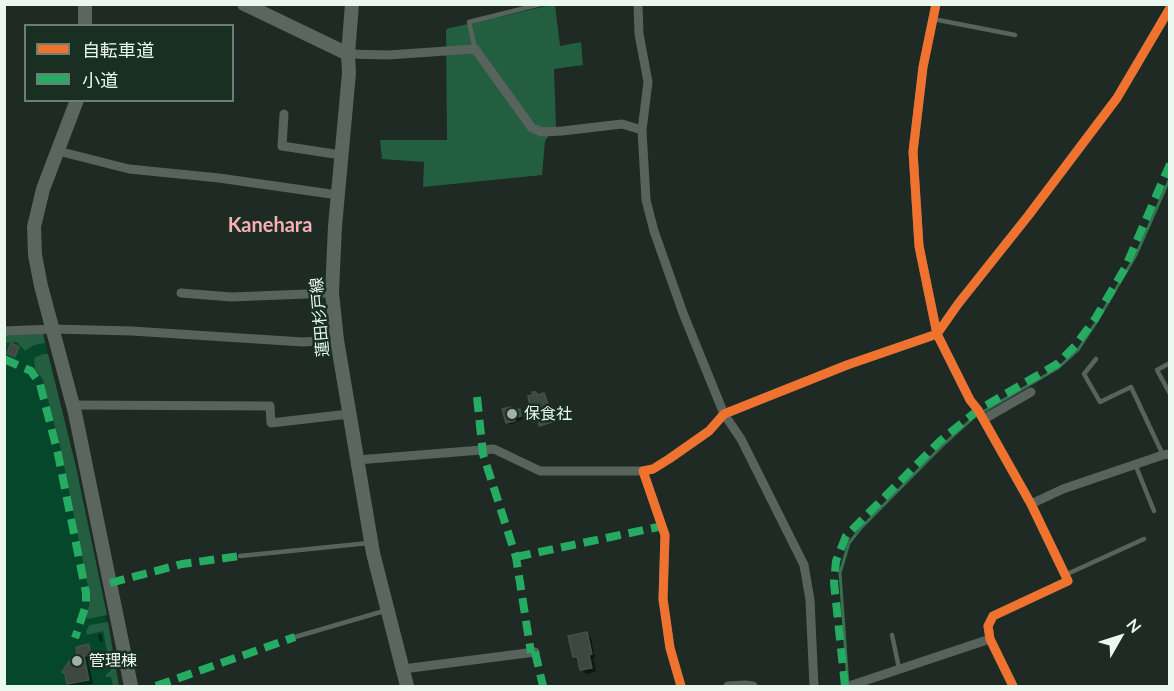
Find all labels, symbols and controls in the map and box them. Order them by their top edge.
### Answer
legend [24,24,234,102]
text: 自転車道 [82,39,154,61]
text: 小道 [82,69,118,91]
district label: Kanehara [228,214,312,238]
street label: 蓮田杉戸線 [307,276,333,358]
place label: 保食社 [524,404,572,424]
marker: 保食社 [505,407,519,421]
north arrow [1090,607,1150,667]
text: N [1123,615,1146,636]
place label: 管理棟 [89,651,137,671]
marker: 管理棟 [70,654,84,668]

